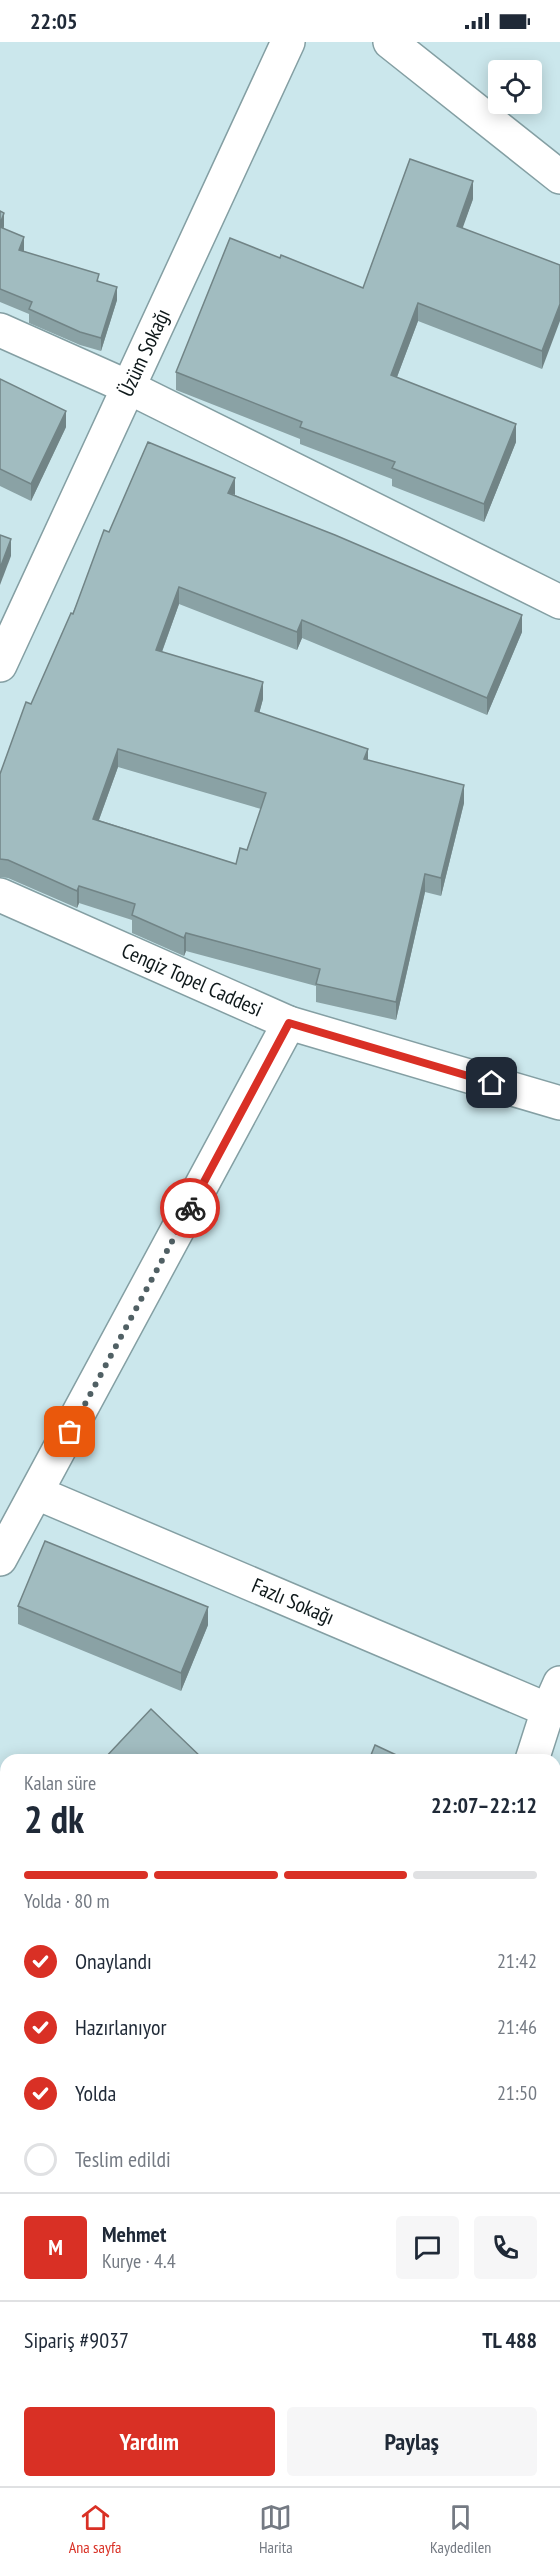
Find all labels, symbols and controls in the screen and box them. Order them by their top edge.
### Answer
text: 22:05 [30,7,78,35]
map controls [488,60,542,114]
button: locate [488,60,542,114]
street label: Üzüm Sokağı [112,304,176,401]
street label: Cengiz Topel Caddesi [118,937,267,1023]
pin [466,1057,517,1108]
icon: home [475,1066,508,1099]
courier [160,1178,220,1238]
icon: bike [174,1192,207,1225]
pin [44,1406,95,1457]
icon: bag [53,1415,86,1448]
street label: Fazlı Sokağı [248,1572,338,1631]
text: Kalan süre [24,1770,96,1796]
text: 22:07–22:12 [431,1791,537,1819]
text: 2 dk [24,1793,84,1844]
text: Yolda · 80 m [24,1888,110,1914]
icon: check [24,1945,57,1978]
text: Onaylandı [75,1947,152,1975]
text: 21:42 [497,1948,537,1974]
icon: check [24,2011,57,2044]
text: Hazırlanıyor [75,2013,166,2041]
text: 21:46 [497,2014,537,2040]
icon: check [24,2077,57,2110]
text: Yolda [75,2079,116,2107]
text: 21:50 [497,2080,537,2106]
text: Teslim edildi [75,2145,171,2173]
button: chat [396,2216,459,2279]
button: phone [474,2216,537,2279]
text: Mehmet [102,2220,166,2248]
text: M [48,2233,63,2261]
text: Kurye · 4.4 [102,2248,176,2274]
text: Sipariş #9037 [24,2326,129,2354]
text: TL 488 [482,2326,537,2354]
button: Yardım [24,2407,275,2476]
button: Paylaş [287,2407,537,2476]
tab: Ana sayfa [69,2501,121,2557]
tab: Harita [259,2501,293,2557]
tab: Kaydedilen [430,2501,491,2557]

